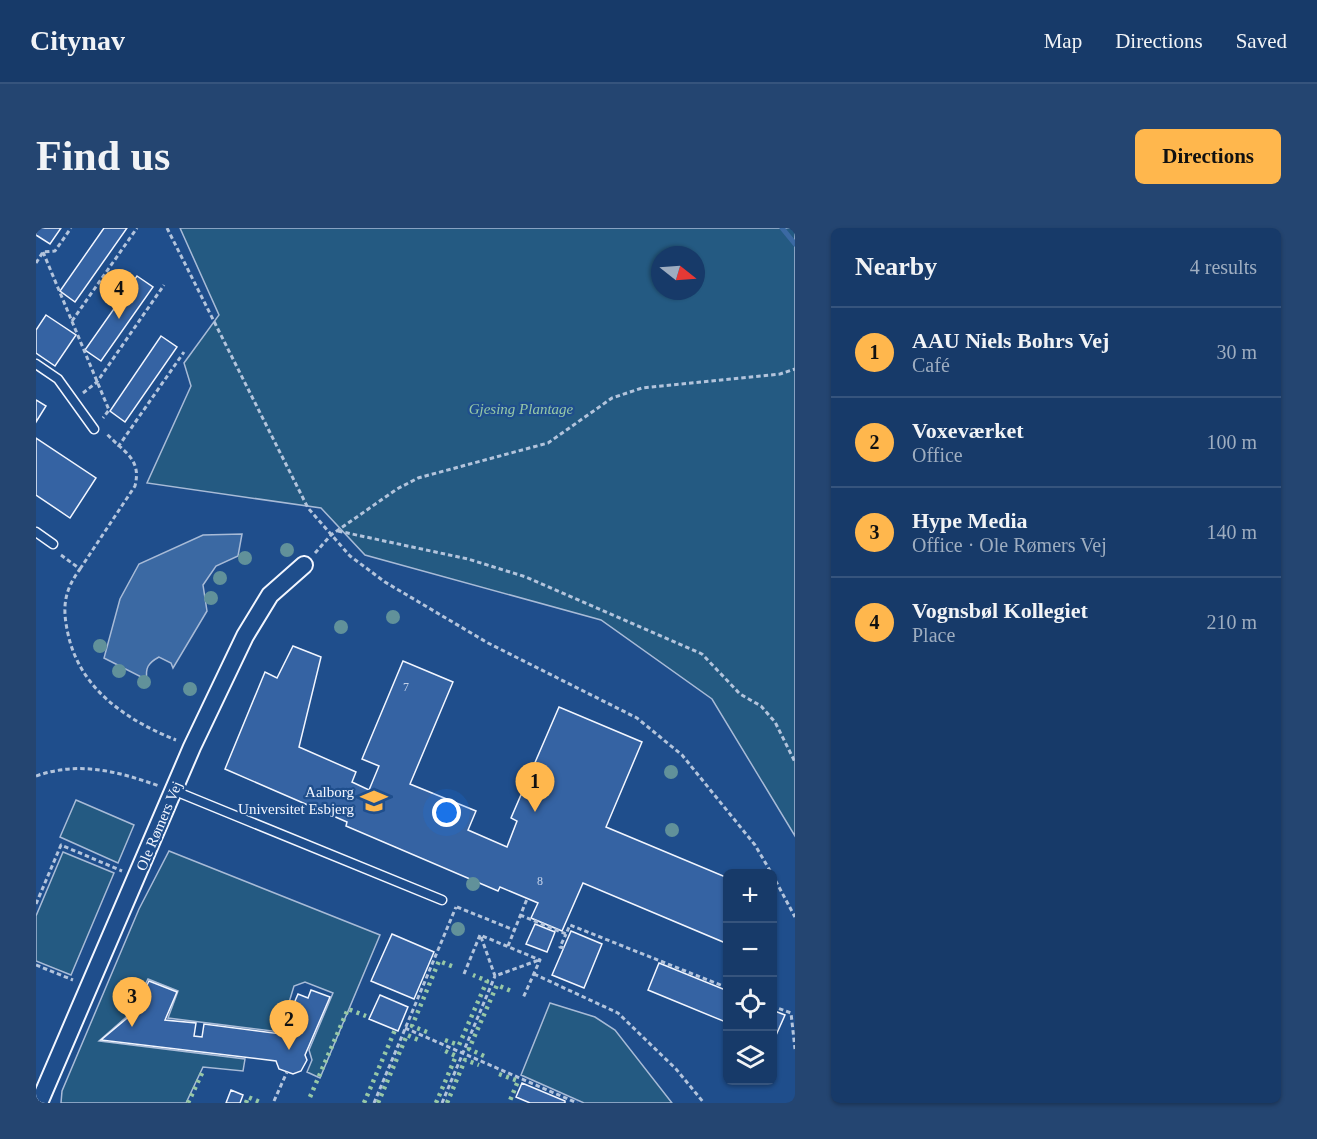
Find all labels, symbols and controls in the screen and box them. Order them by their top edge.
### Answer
text: Citynav [30,25,125,56]
text: Map [1044,29,1082,53]
text: Directions [1115,29,1203,53]
text: Saved [1236,29,1287,53]
button: Directions [1135,129,1281,184]
text: Find us [36,133,170,179]
north arrow [651,246,705,300]
text: Nearby [855,252,937,281]
text: 4 results [1190,256,1257,278]
pin: 4 [100,270,139,319]
text: AAU Niels Bohrs Vej [912,328,1109,353]
text: 1 [870,341,880,363]
text: 30 m [1216,341,1257,363]
text: Café [912,354,950,376]
park label: Gjesing Plantage [469,401,574,417]
text: Voxeværket [912,418,1024,443]
text: 2 [870,431,880,453]
text: 100 m [1206,431,1257,453]
text: Office [912,444,963,466]
text: Hype Media [912,508,1028,533]
text: 3 [870,521,880,543]
text: 140 m [1206,521,1257,543]
text: Office · Ole Rømers Vej [912,534,1107,556]
text: Vognsbøl Kollegiet [912,598,1088,623]
text: 4 [870,611,880,633]
text: 210 m [1206,611,1257,633]
text: Place [912,624,955,646]
house number: 7 [403,680,409,694]
pin: 1 [516,762,554,812]
street label: Ole Rømers Vej [133,779,185,873]
place label: Aalborg Universitet Esbjerg [238,784,354,817]
school or university icon: Aalborg Universitet Esbjerg [359,786,389,816]
your location [432,798,461,827]
map controls [723,869,777,1085]
button: + [723,869,777,923]
house number: 8 [537,874,543,888]
button: − [723,923,777,977]
button: locate [723,977,777,1031]
pin: 3 [112,978,152,1027]
pin: 2 [270,1000,308,1050]
button: layers [723,1031,777,1085]

